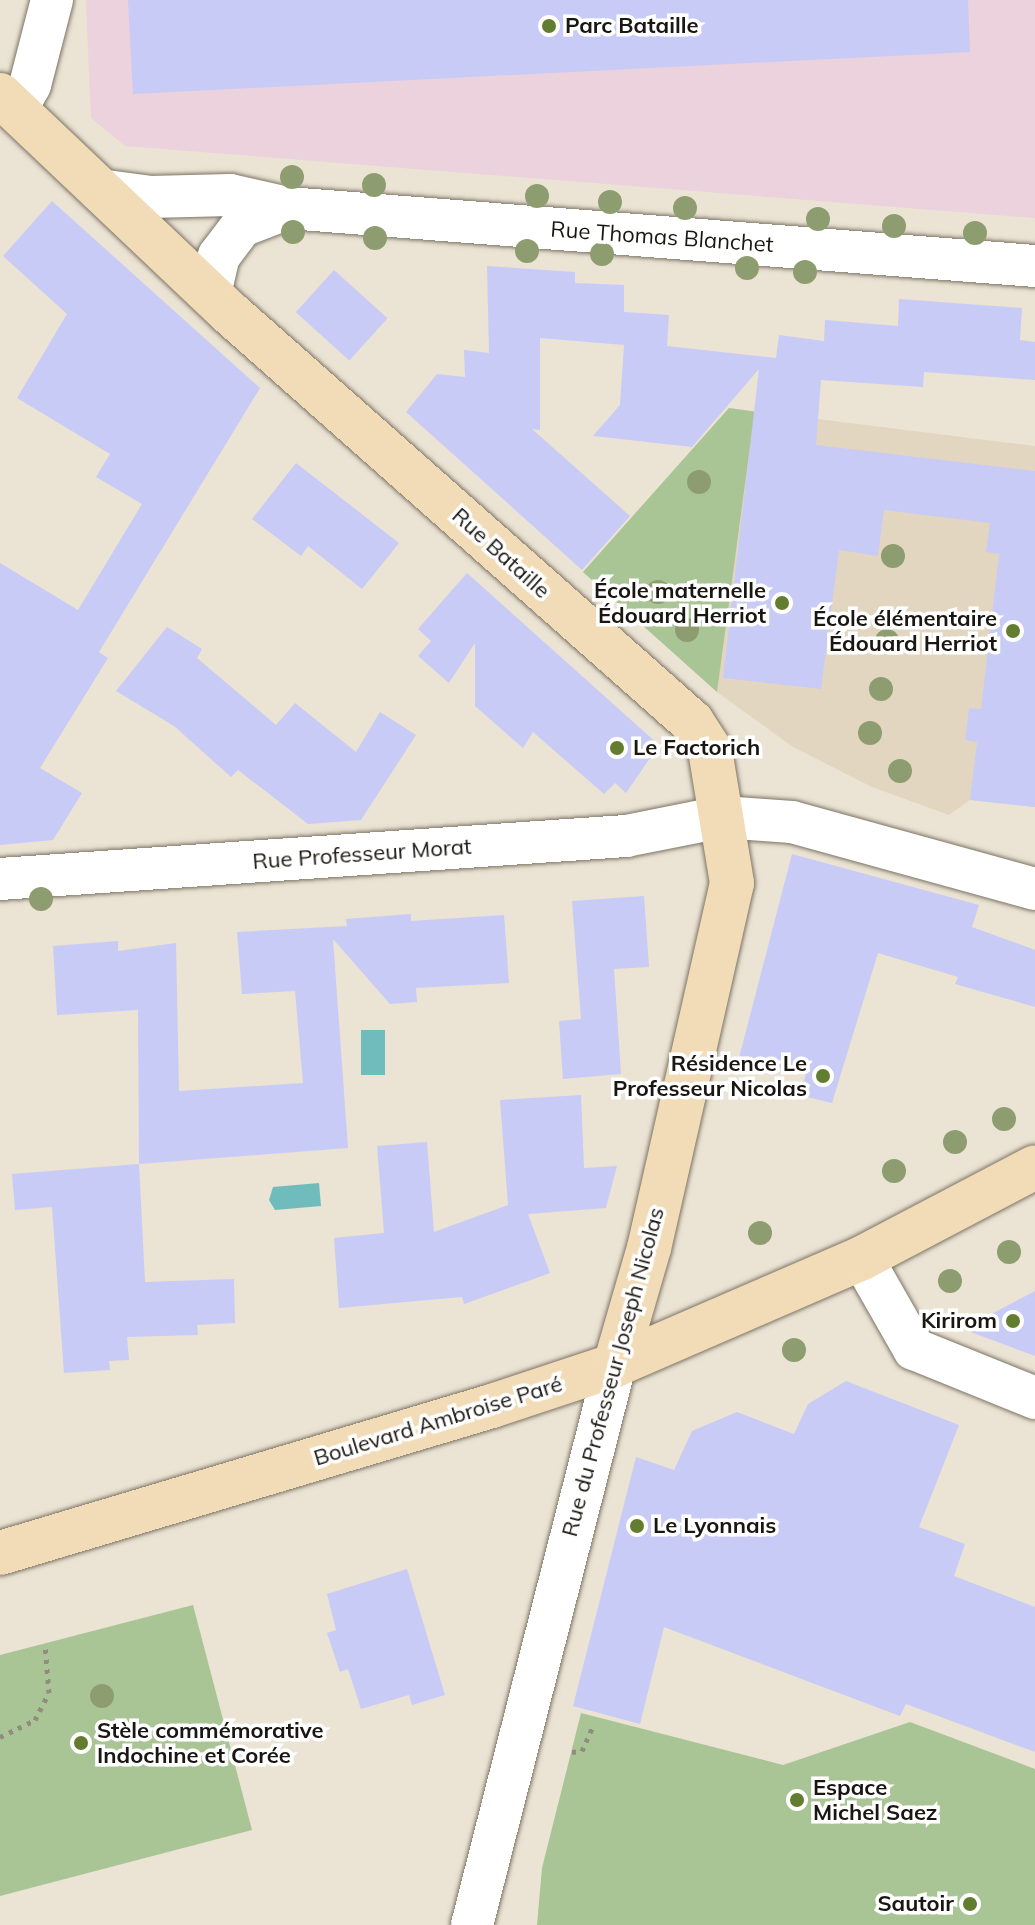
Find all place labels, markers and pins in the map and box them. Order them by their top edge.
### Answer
place label: Parc Bataille [565,13,698,39]
marker: Parc Bataille [540,17,558,35]
place label: École maternelle Édouard Herriot [594,577,766,628]
marker: École maternelle Édouard Herriot [773,594,791,612]
place label: École élémentaire Édouard Herriot [813,605,997,656]
marker: École élémentaire Édouard Herriot [1004,622,1022,640]
place label: Le Factorich [633,735,760,761]
marker: Le Factorich [608,739,626,757]
place label: Résidence Le Professeur Nicolas [613,1050,807,1102]
marker: Résidence Le Professeur Nicolas [814,1067,832,1085]
place label: Kirirom [921,1308,997,1334]
marker: Kirirom [1004,1312,1022,1330]
place label: Le Lyonnais [653,1513,776,1539]
marker: Le Lyonnais [628,1517,646,1535]
place label: Stèle commémorative Indochine et Corée [97,1717,324,1768]
marker: Stèle commémorative Indochine et Corée [72,1734,90,1752]
place label: Espace Michel Saez [813,1774,937,1826]
marker: Espace Michel Saez [788,1791,806,1809]
place label: Sautoir [877,1891,954,1917]
marker: Sautoir [961,1895,979,1913]

